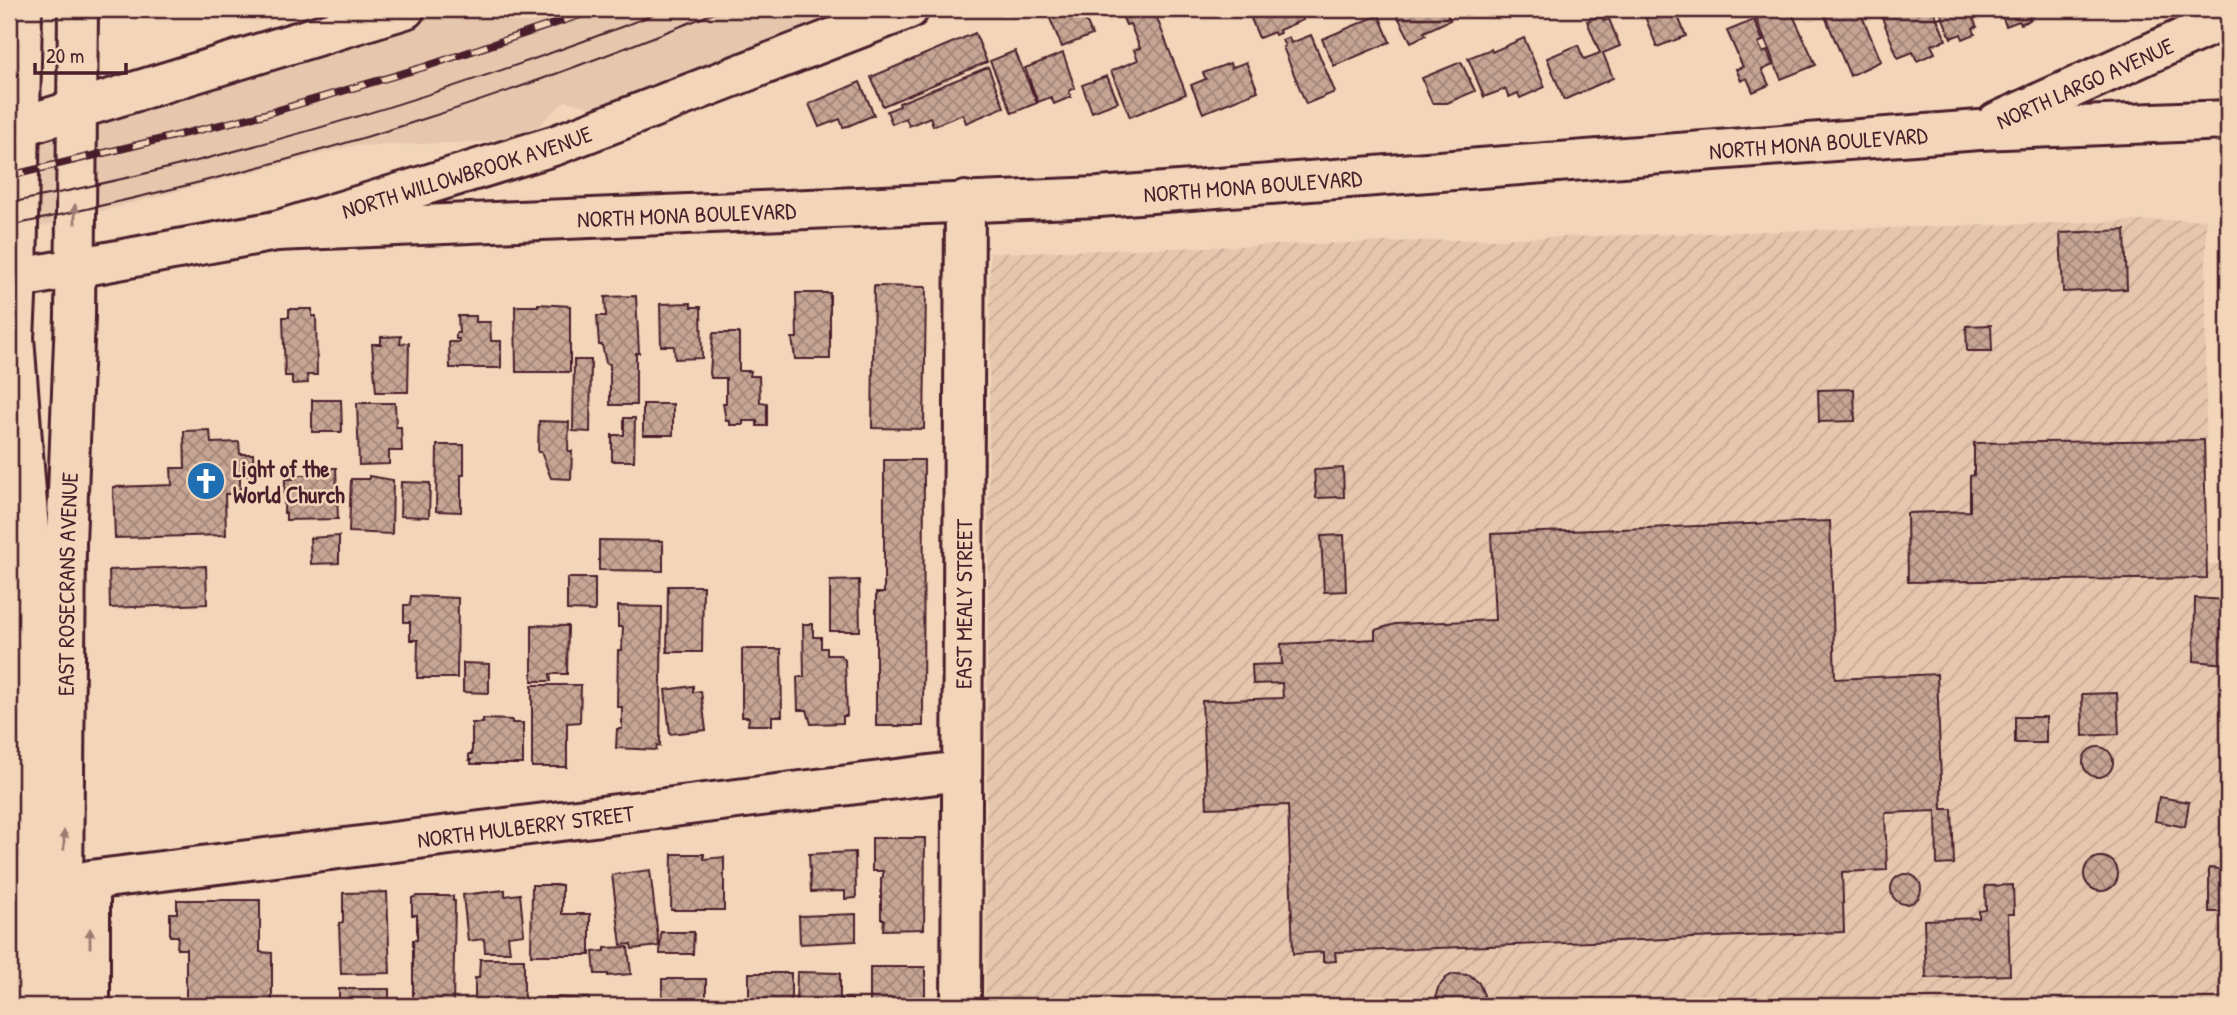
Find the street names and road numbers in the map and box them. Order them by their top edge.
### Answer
street label: NORTH LARGO AVENUE [1991,29,2178,136]
street label: NORTH WILLOWBROOK AVENUE [338,117,596,225]
street label: NORTH MONA BOULEVARD [1708,118,1929,166]
street label: NORTH MONA BOULEVARD [1142,162,1363,209]
street label: NORTH MONA BOULEVARD [577,194,797,234]
street label: EAST ROSECRANS AVENUE [49,472,84,696]
street label: EAST MEALY STREET [947,519,979,689]
street label: NORTH MULBERRY STREET [415,797,636,854]

